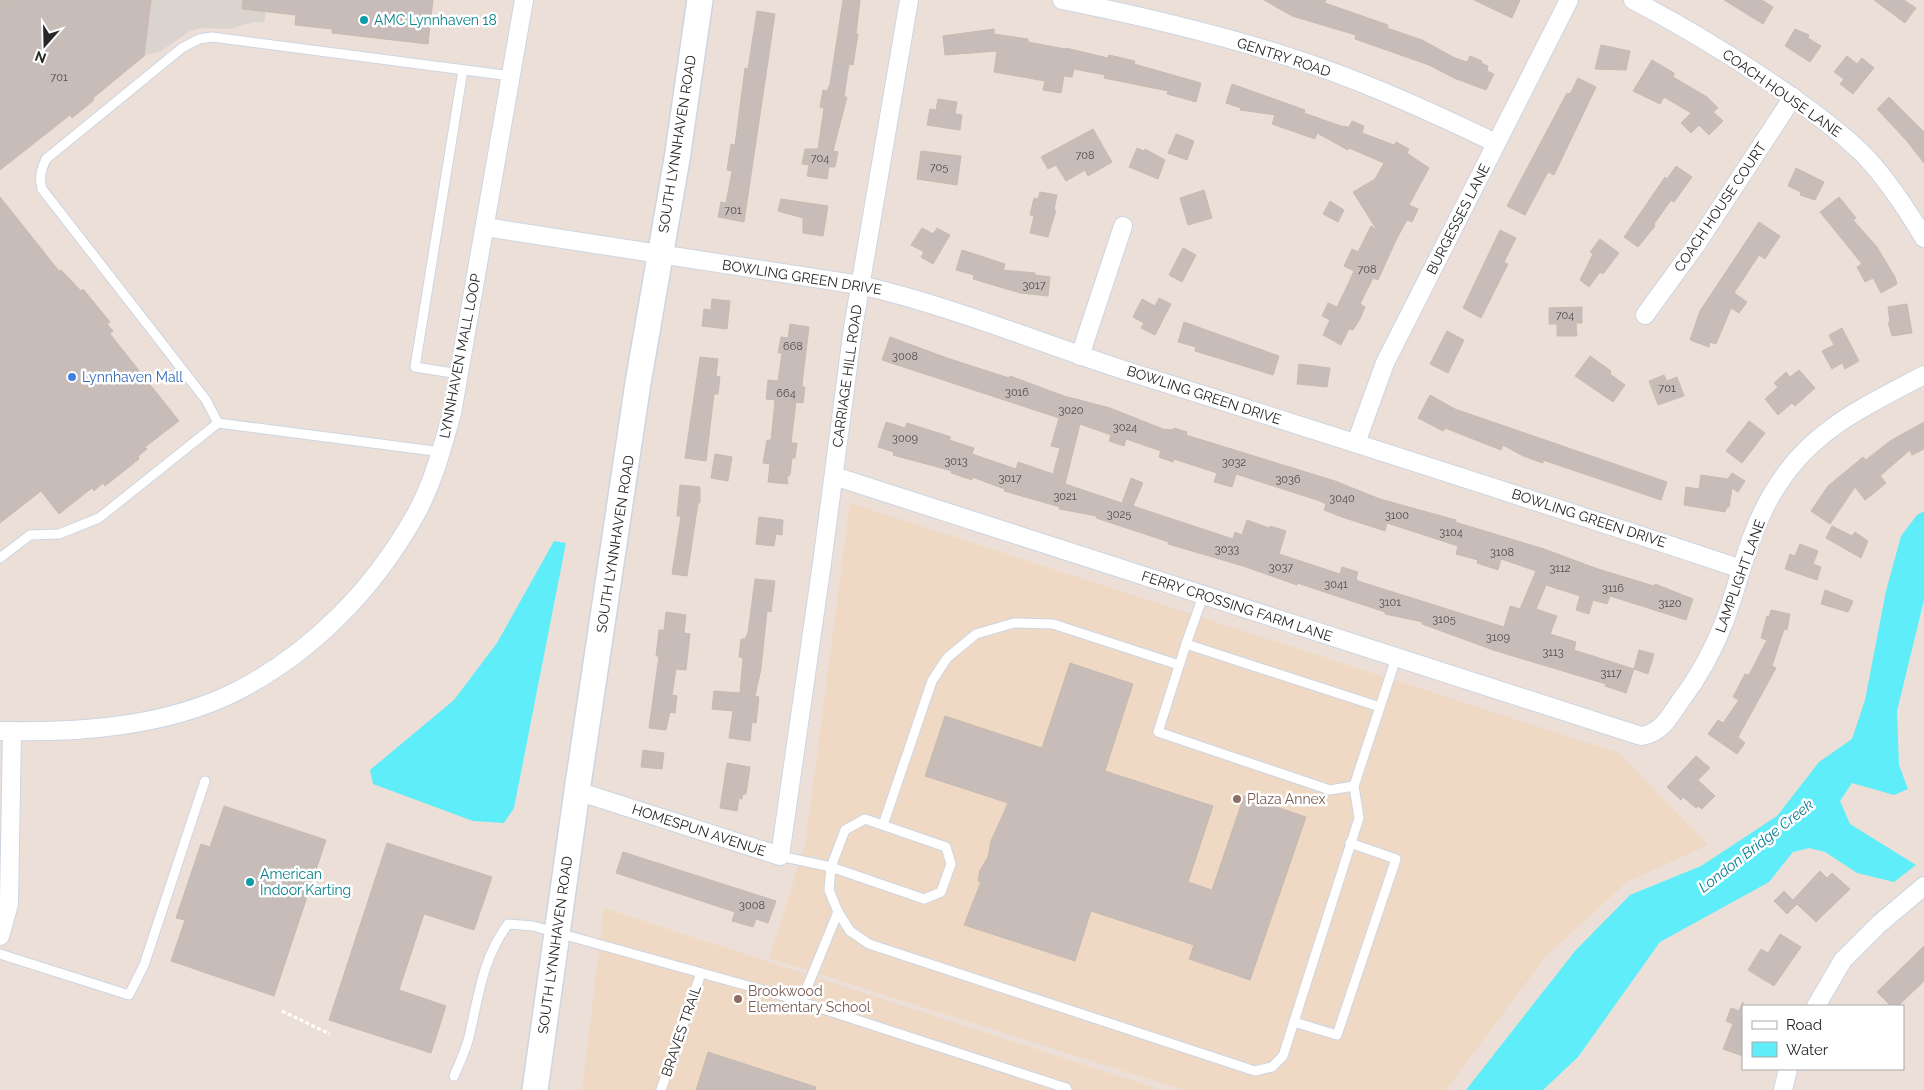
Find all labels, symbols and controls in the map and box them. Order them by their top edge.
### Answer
place label: AMC Lynnhaven 18 [374,12,497,28]
marker: AMC Lynnhaven 18 [358,14,370,26]
north arrow [20,20,70,70]
street label: GENTRY ROAD [1235,34,1333,80]
street label: COACH HOUSE LANE [1720,46,1844,140]
text: N [33,48,48,67]
street label: SOUTH LYNNHAVEN ROAD [655,54,699,234]
house number: 701 [50,71,68,84]
street label: COACH HOUSE COURT [1671,139,1770,275]
house number: 708 [1075,149,1095,162]
house number: 704 [811,152,829,165]
house number: 705 [930,161,948,174]
street label: BURGESSES LANE [1423,161,1493,277]
house number: 701 [724,204,742,217]
street label: BOWLING GREEN DRIVE [721,256,883,298]
house number: 708 [1357,263,1377,276]
street label: LYNNHAVEN MALL LOOP [436,272,484,440]
house number: 3017 [1022,279,1046,292]
street label: CARRIAGE HILL ROAD [829,304,865,448]
house number: 704 [1556,309,1574,322]
house number: 668 [783,340,803,353]
house number: 3008 [892,350,918,363]
street label: BOWLING GREEN DRIVE [1125,362,1283,428]
place label: Lynnhaven Mall [82,369,183,385]
marker: Lynnhaven Mall [66,371,78,383]
house number: 701 [1658,382,1676,395]
house number: 3016 [1005,386,1029,399]
house number: 664 [776,387,796,400]
house number: 3020 [1058,404,1084,417]
house number: 3024 [1113,421,1137,434]
house number: 3009 [892,432,918,445]
street label: SOUTH LYNNHAVEN ROAD [593,454,637,634]
house number: 3013 [944,455,968,468]
house number: 3032 [1222,456,1246,469]
house number: 3017 [998,472,1022,485]
house number: 3036 [1275,473,1301,486]
street label: BOWLING GREEN DRIVE [1510,485,1668,551]
house number: 3021 [1053,490,1077,503]
house number: 3040 [1329,492,1355,505]
house number: 3025 [1107,508,1131,521]
house number: 3100 [1385,509,1409,522]
street label: LAMPLIGHT LANE [1712,517,1768,635]
house number: 3104 [1439,526,1463,539]
house number: 3033 [1215,543,1239,556]
house number: 3108 [1490,546,1514,559]
house number: 3037 [1269,561,1293,574]
house number: 3112 [1549,562,1571,575]
street label: FERRY CROSSING FARM LANE [1140,568,1334,644]
house number: 3041 [1324,578,1348,591]
house number: 3116 [1602,582,1624,595]
house number: 3101 [1379,596,1401,609]
house number: 3120 [1658,597,1682,610]
house number: 3105 [1432,613,1456,626]
house number: 3109 [1486,631,1510,644]
house number: 3113 [1542,646,1564,659]
house number: 3117 [1600,667,1622,680]
place label: Plaza Annex [1247,791,1326,807]
marker: Plaza Annex [1231,793,1243,805]
water label: London Bridge Creek [1695,795,1817,897]
street label: HOMESPUN AVENUE [630,801,768,859]
street label: SOUTH LYNNHAVEN ROAD [535,855,575,1035]
place label: American Indoor Karting [260,866,351,898]
marker: American Indoor Karting [244,876,256,888]
house number: 3008 [739,899,765,912]
street label: BRAVES TRAIL [658,983,704,1079]
place label: Brookwood Elementary School [748,983,871,1015]
marker: Brookwood Elementary School [732,993,744,1005]
legend [1742,1005,1904,1070]
text: Road [1786,1016,1822,1034]
text: Water [1786,1041,1829,1059]

